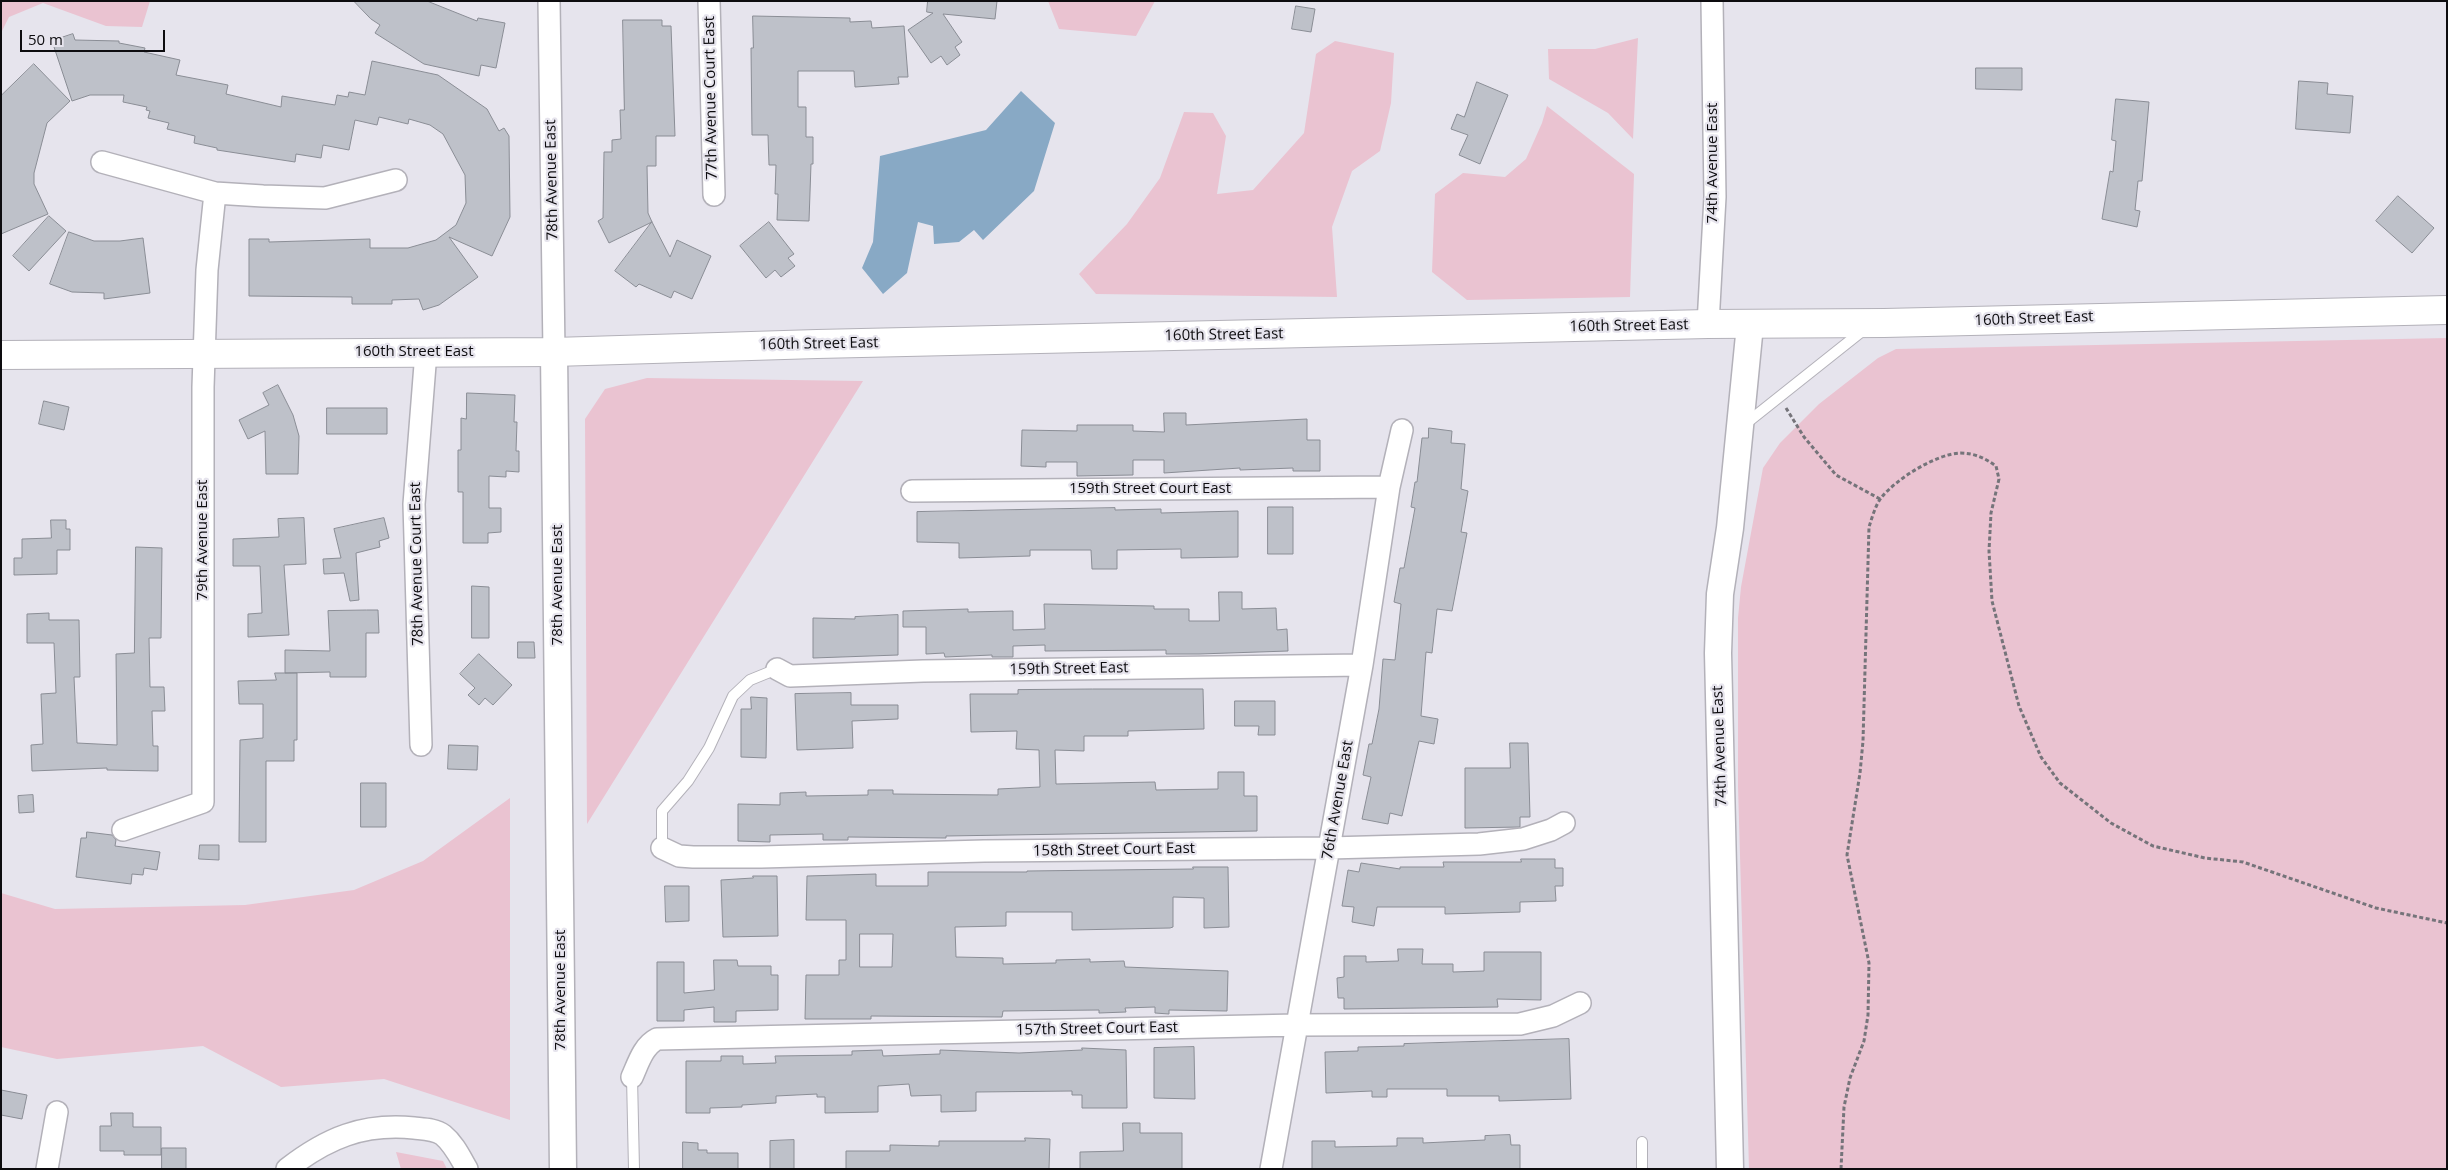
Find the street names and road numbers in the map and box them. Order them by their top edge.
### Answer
street label: 77th Avenue Court East [701,16,721,180]
street label: 74th Avenue East [1704,103,1722,223]
street label: 78th Avenue East [542,119,562,241]
street label: 160th Street East [1974,308,2094,330]
street label: 160th Street East [1569,316,1689,336]
street label: 160th Street East [1164,325,1284,345]
street label: 160th Street East [759,334,879,354]
street label: 160th Street East [354,343,474,361]
street label: 79th Avenue East [194,480,212,600]
street label: 159th Street Court East [1069,480,1231,498]
street label: 78th Avenue Court East [407,482,427,646]
street label: 78th Avenue East [549,525,567,645]
street label: 159th Street East [1009,659,1129,679]
street label: 74th Avenue East [1709,685,1731,807]
street label: 76th Avenue East [1319,739,1357,861]
street label: 158th Street Court East [1033,840,1195,860]
street label: 78th Avenue East [552,930,570,1050]
street label: 157th Street Court East [1016,1019,1178,1039]

